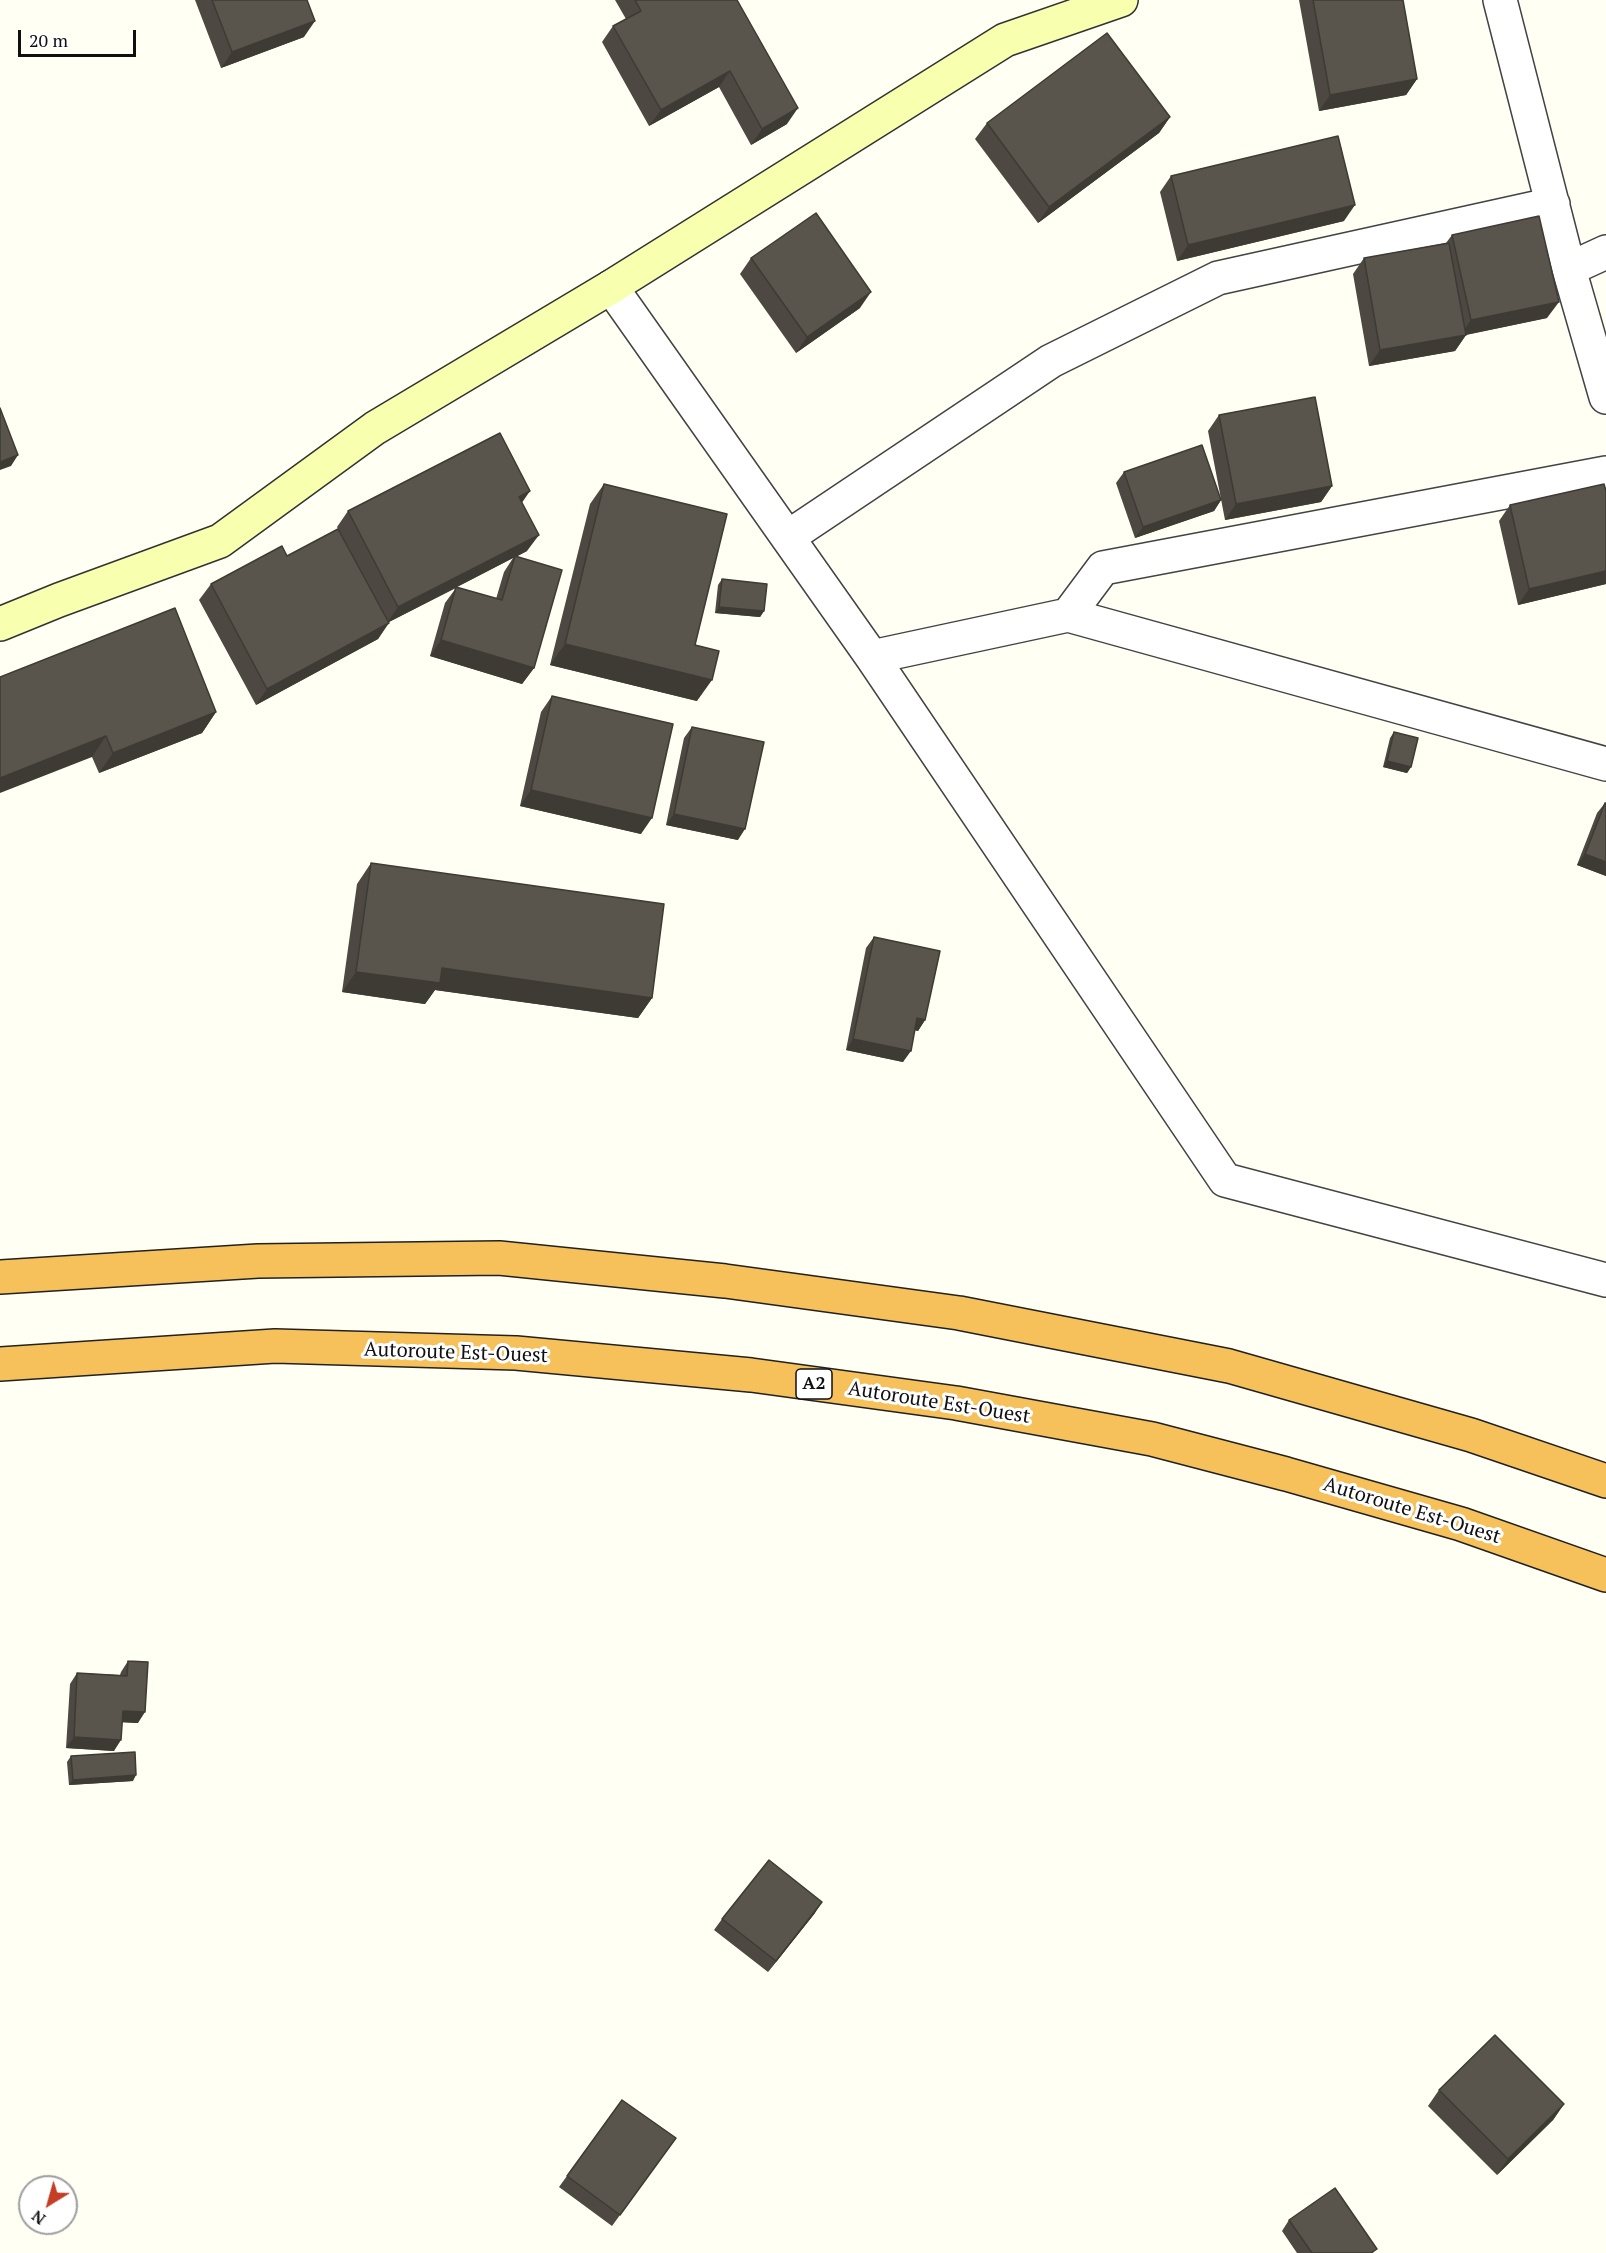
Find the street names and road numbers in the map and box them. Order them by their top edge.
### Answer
street label: Autoroute Est-Ouest [364,1338,548,1368]
road number: A2 [796,1369,832,1399]
street label: Autoroute Est-Ouest [846,1377,1032,1429]
street label: Autoroute Est-Ouest [1321,1473,1503,1549]

